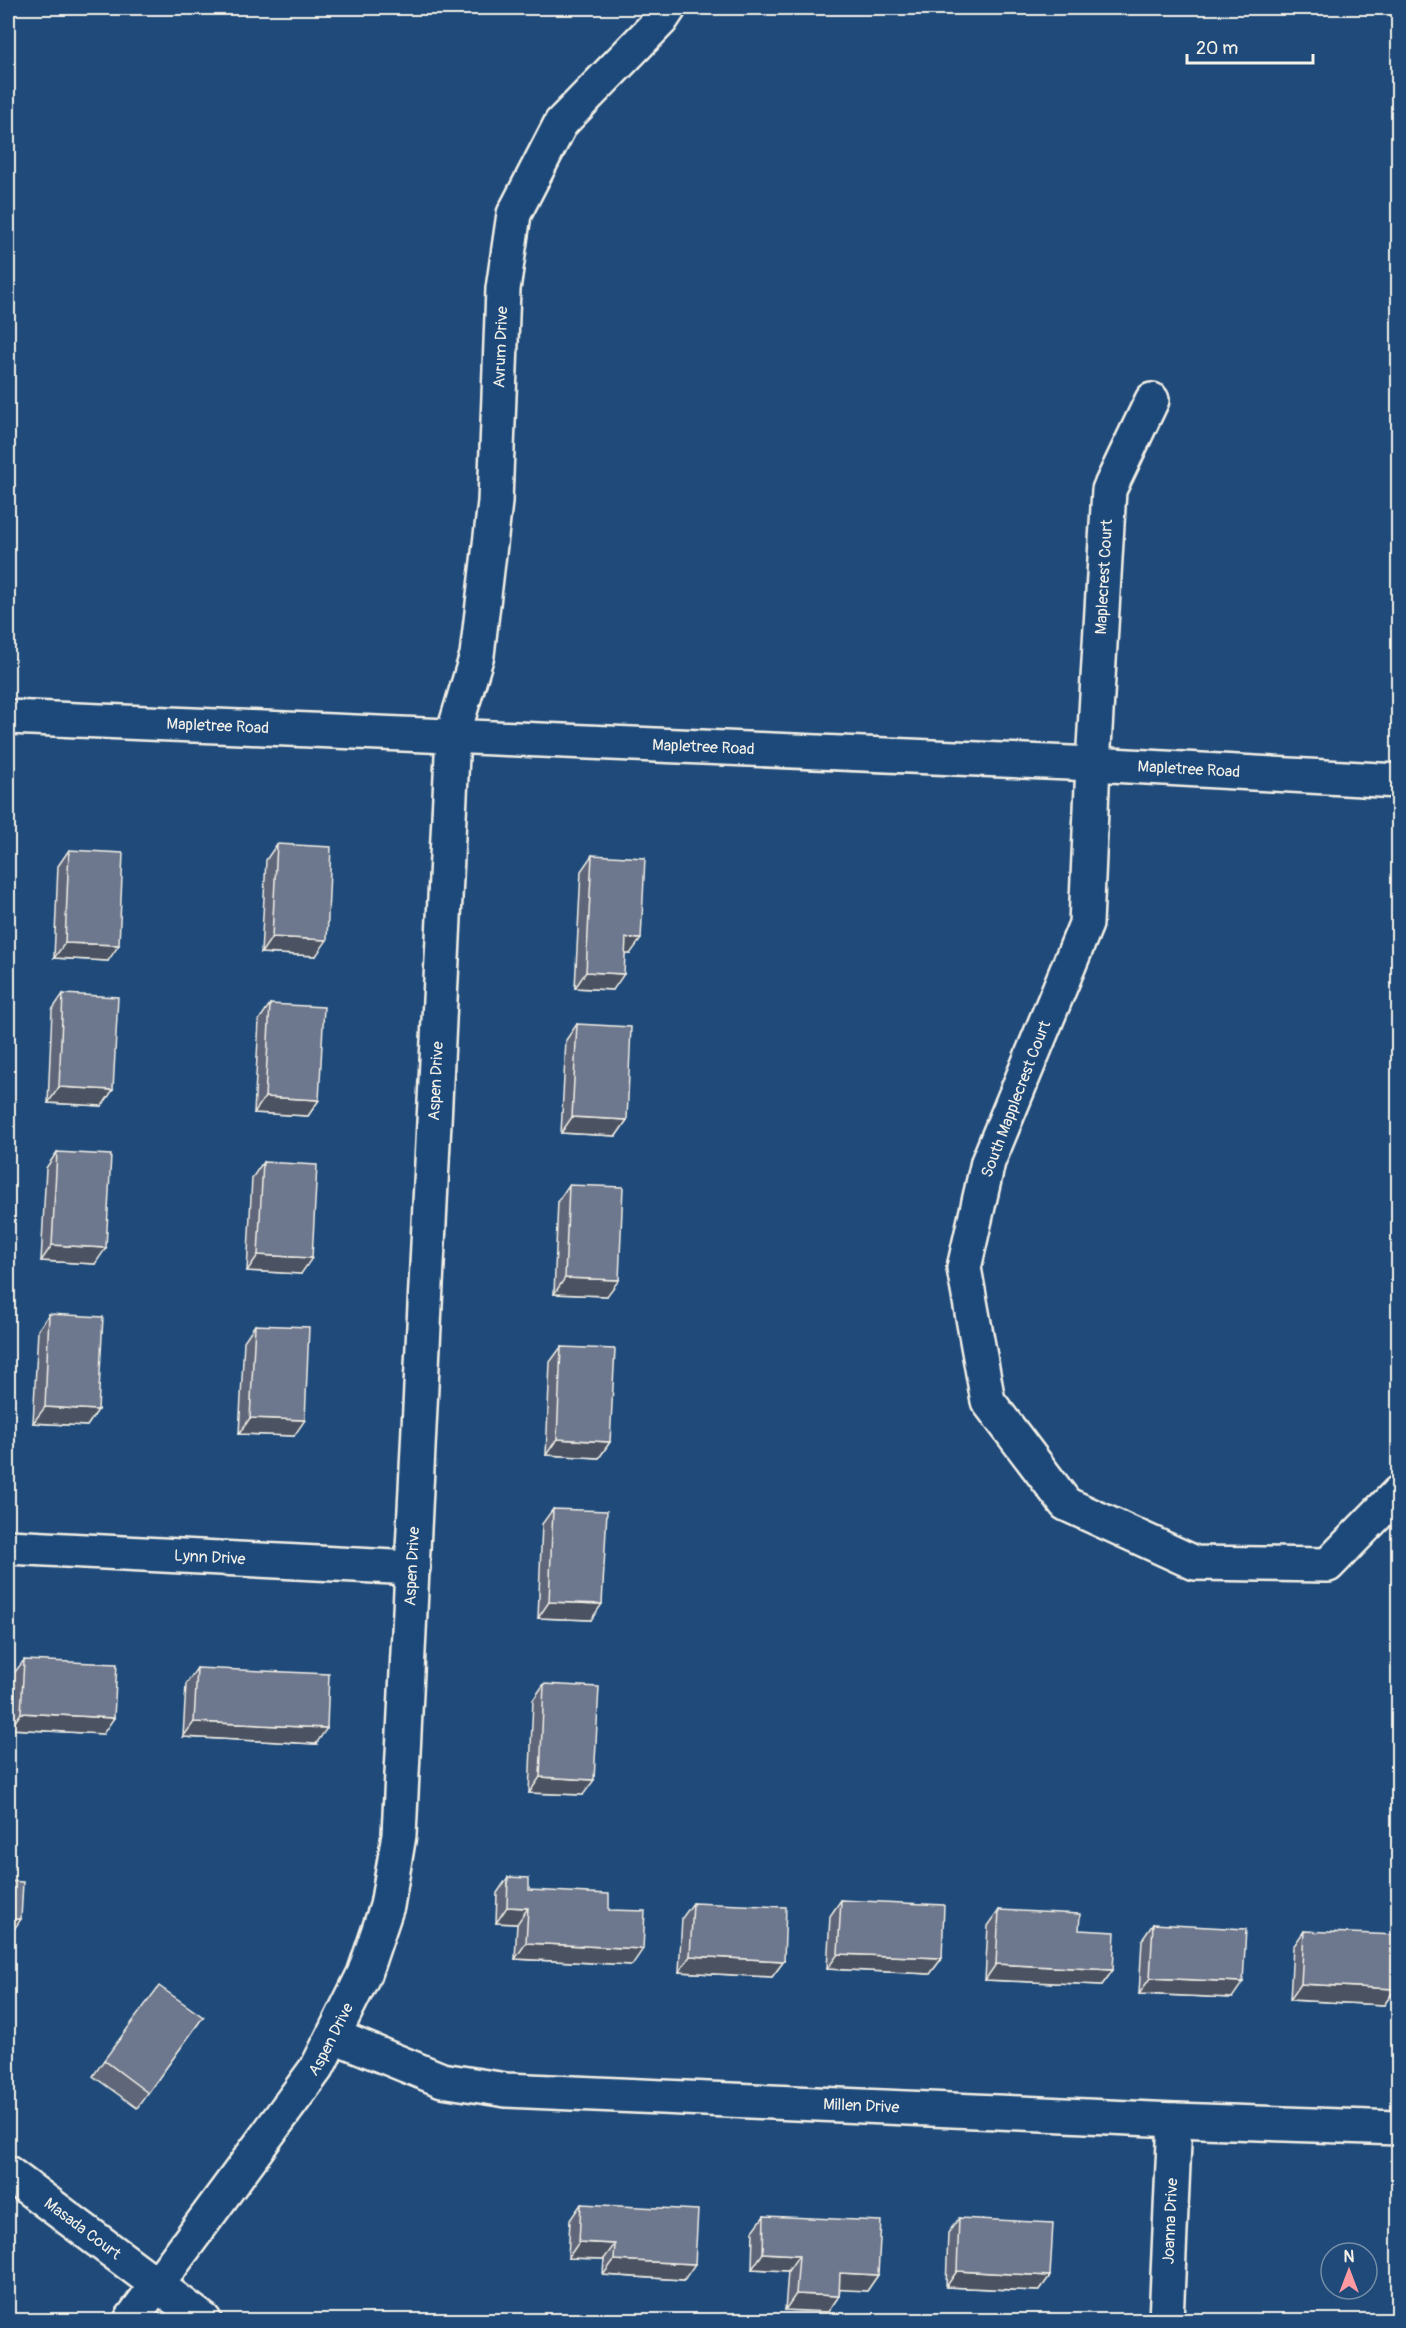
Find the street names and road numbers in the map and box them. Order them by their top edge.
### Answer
street label: Avrum Drive [489,306,512,388]
street label: Maplecrest Court [1091,518,1117,635]
street label: Mapletree Road [166,714,269,738]
street label: Mapletree Road [652,735,755,759]
street label: Mapletree Road [1137,757,1241,782]
street label: South Mapplecrest Court [977,1017,1055,1180]
street label: Aspen Drive [424,1041,448,1121]
street label: Aspen Drive [400,1526,424,1607]
street label: Lynn Drive [173,1546,246,1569]
street label: Aspen Drive [304,1999,358,2080]
street label: Millen Drive [823,2094,900,2118]
street label: Joanna Drive [1159,2177,1182,2265]
street label: Masada Court [40,2193,125,2264]

